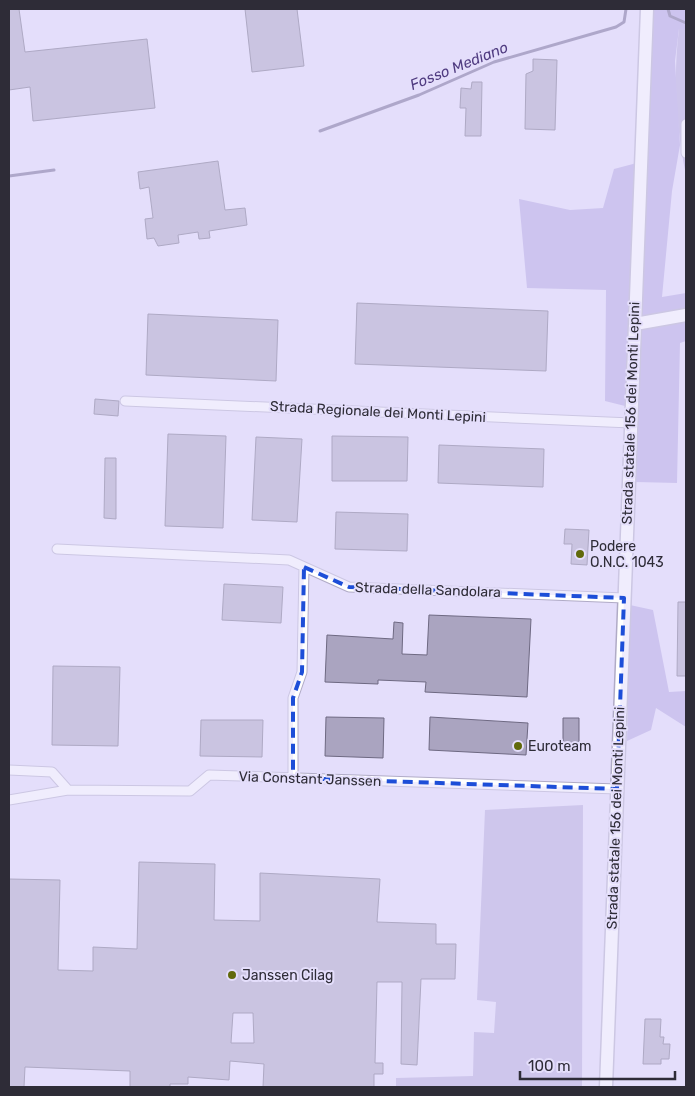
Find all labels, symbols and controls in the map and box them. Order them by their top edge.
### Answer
water label: Fosso Mediano [407,38,511,94]
street label: Strada statale 156 dei Monti Lepini [619,301,643,525]
street label: Strada Regionale dei Monti Lepini [270,398,486,426]
place label: Podere O.N.C. 1043 [590,538,664,571]
marker: Podere O.N.C. 1043 [574,548,586,560]
street label: Strada della Sandolara [355,579,501,601]
street label: Strada statale 156 dei Monti Lepini [604,706,628,930]
place label: Euroteam [528,738,591,755]
marker: Euroteam [512,740,524,752]
street label: Via Constant Janssen [238,768,382,790]
place label: Janssen Cilag [242,967,333,984]
marker: Janssen Cilag [226,969,238,981]
scale bar [520,1048,675,1080]
text: 100 m [528,1057,570,1075]

